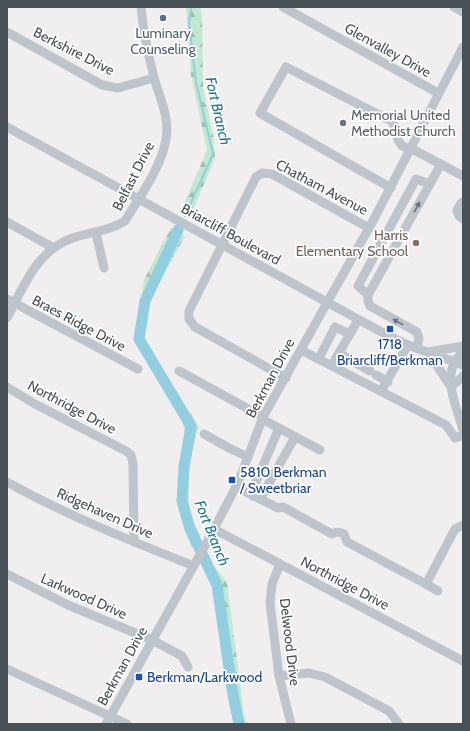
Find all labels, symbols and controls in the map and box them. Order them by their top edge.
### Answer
marker: Luminary Counseling [158,13,168,23]
street label: Glenvalley Drive [342,19,434,81]
street label: Berkshire Drive [30,23,118,79]
place label: Luminary Counseling [130,24,197,58]
water label: Fort Branch [201,75,235,147]
place label: Memorial United Methodist Church [351,106,456,140]
marker: Memorial United Methodist Church [338,118,348,128]
street label: Belfast Drive [108,138,158,214]
street label: Chatham Avenue [273,155,371,219]
street label: Briarcliff Boulevard [178,199,284,269]
one-way arrow [414,201,421,213]
place label: Harris Elementary School [296,226,409,260]
marker: Harris Elementary School [411,238,421,248]
street label: Braes Ridge Drive [29,291,129,355]
one-way arrow [392,318,404,325]
marker: 1718 Briarcliff/Berkman [385,324,395,334]
street label: Berkman Drive [241,335,299,421]
place label: 1718 Briarcliff/Berkman [337,335,443,369]
street label: Northridge Drive [25,376,119,438]
place label: 5810 Berkman / Sweetbriar [239,463,327,497]
marker: 5810 Berkman / Sweetbriar [227,475,237,485]
street label: Ridgehaven Drive [54,484,156,542]
water label: Fort Branch [191,497,233,569]
street label: Northridge Drive [298,552,392,614]
street label: Larkwood Drive [38,569,130,623]
street label: Delwood Drive [276,597,304,687]
street label: Berkman Drive [93,623,151,709]
place label: Berkman/Larkwood [147,668,262,686]
marker: Berkman/Larkwood [134,672,144,682]

